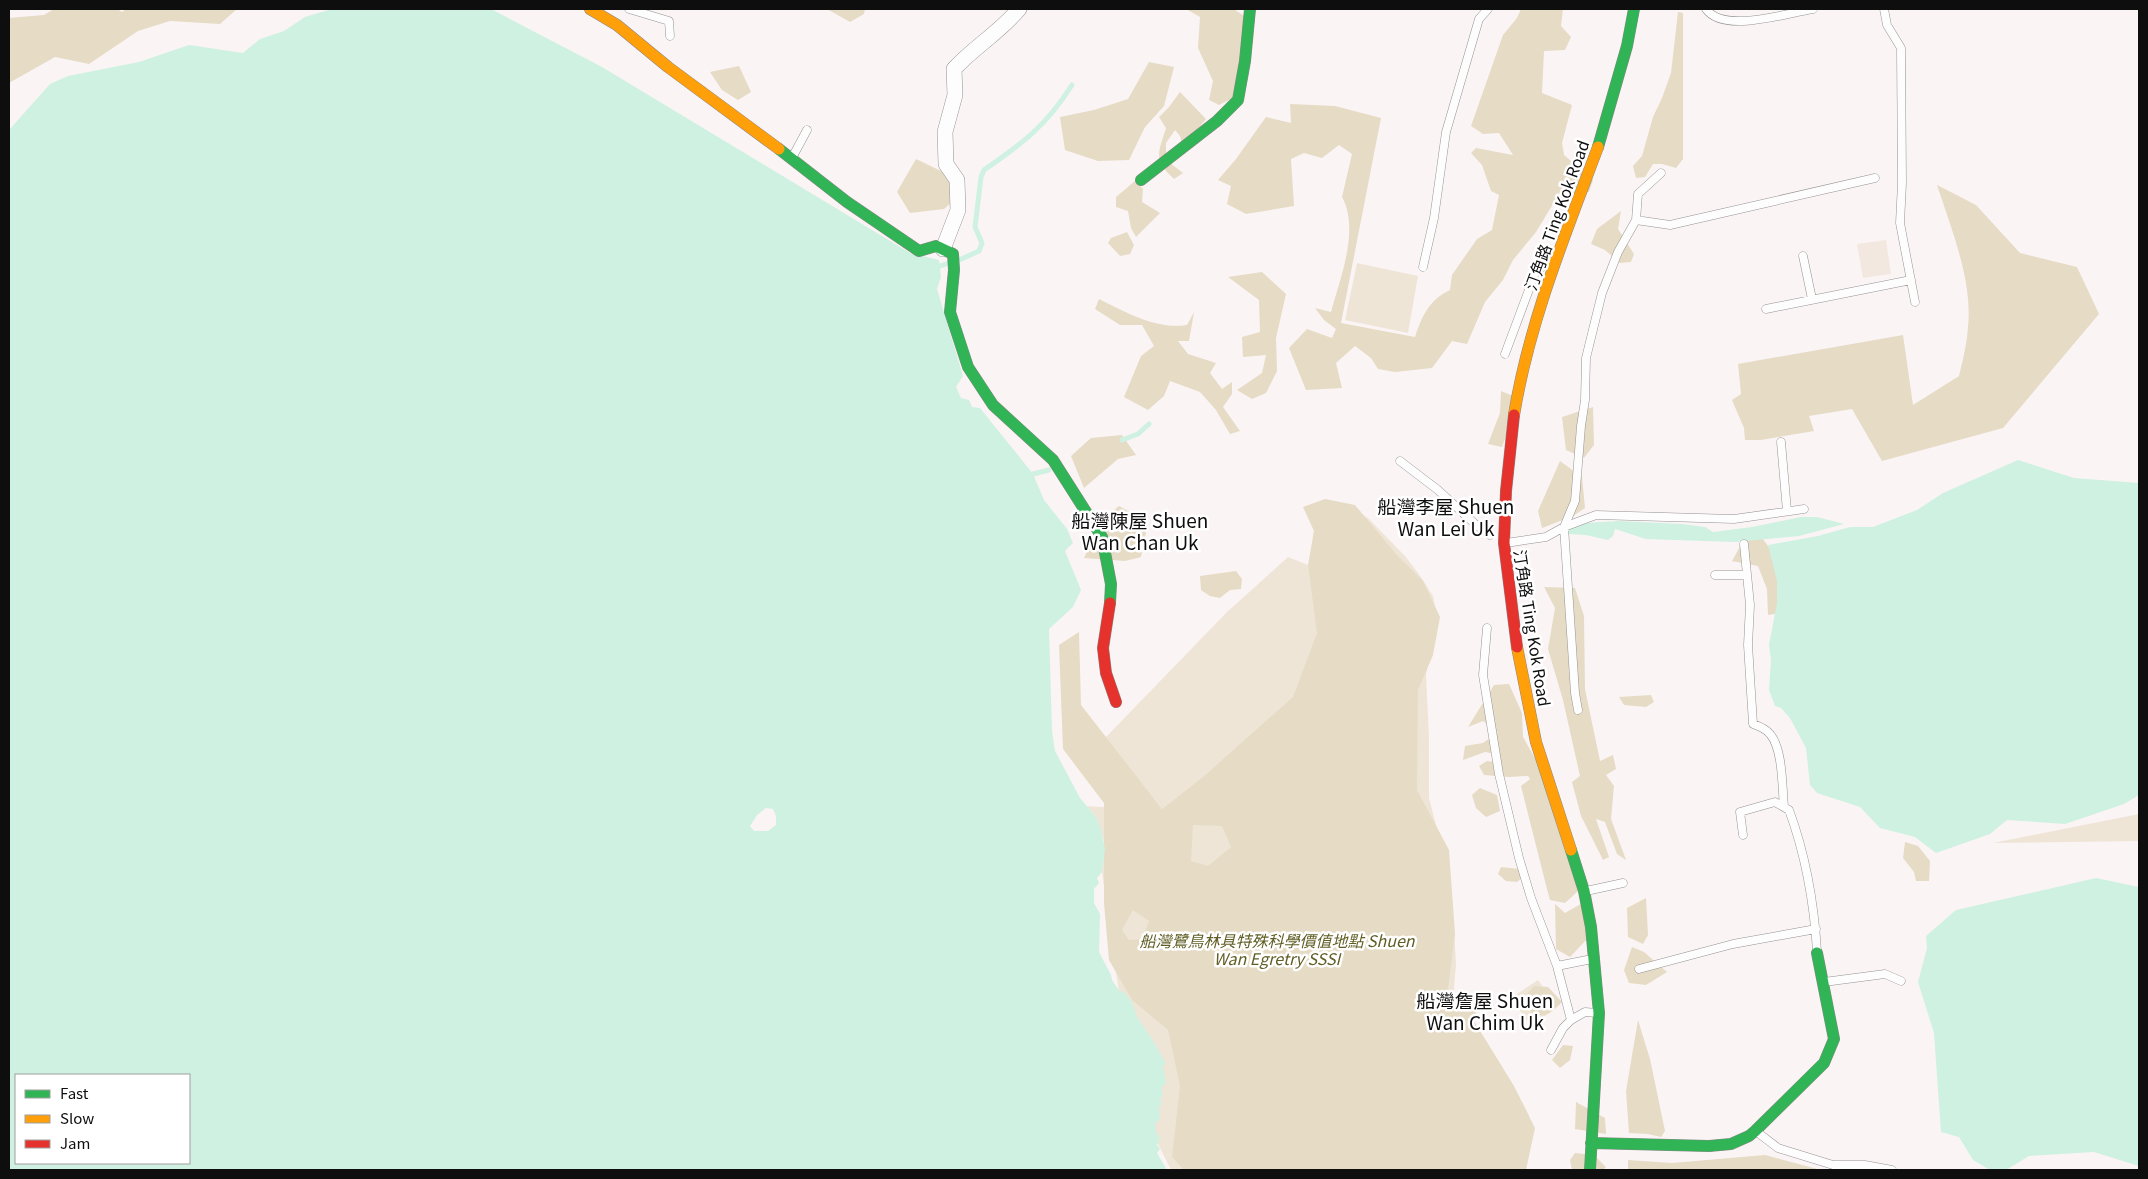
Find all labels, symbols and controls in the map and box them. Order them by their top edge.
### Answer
street label: 汀角路 Ting Kok Road [1518,136,1594,294]
district label: 船灣李屋 Shuen Wan Lei Uk [1378,492,1514,541]
district label: 船灣陳屋 Shuen Wan Chan Uk [1072,506,1208,555]
street label: 汀角路 Ting Kok Road [1509,548,1557,708]
park label: 船灣鷺鳥林具特殊科學價值地點 Shuen Wan Egretry SSSI [1139,928,1416,970]
district label: 船灣詹屋 Shuen Wan Chim Uk [1417,986,1553,1035]
legend [15,1074,190,1164]
text: Fast [60,1082,89,1103]
text: Slow [60,1107,94,1128]
text: Jam [60,1132,90,1153]

